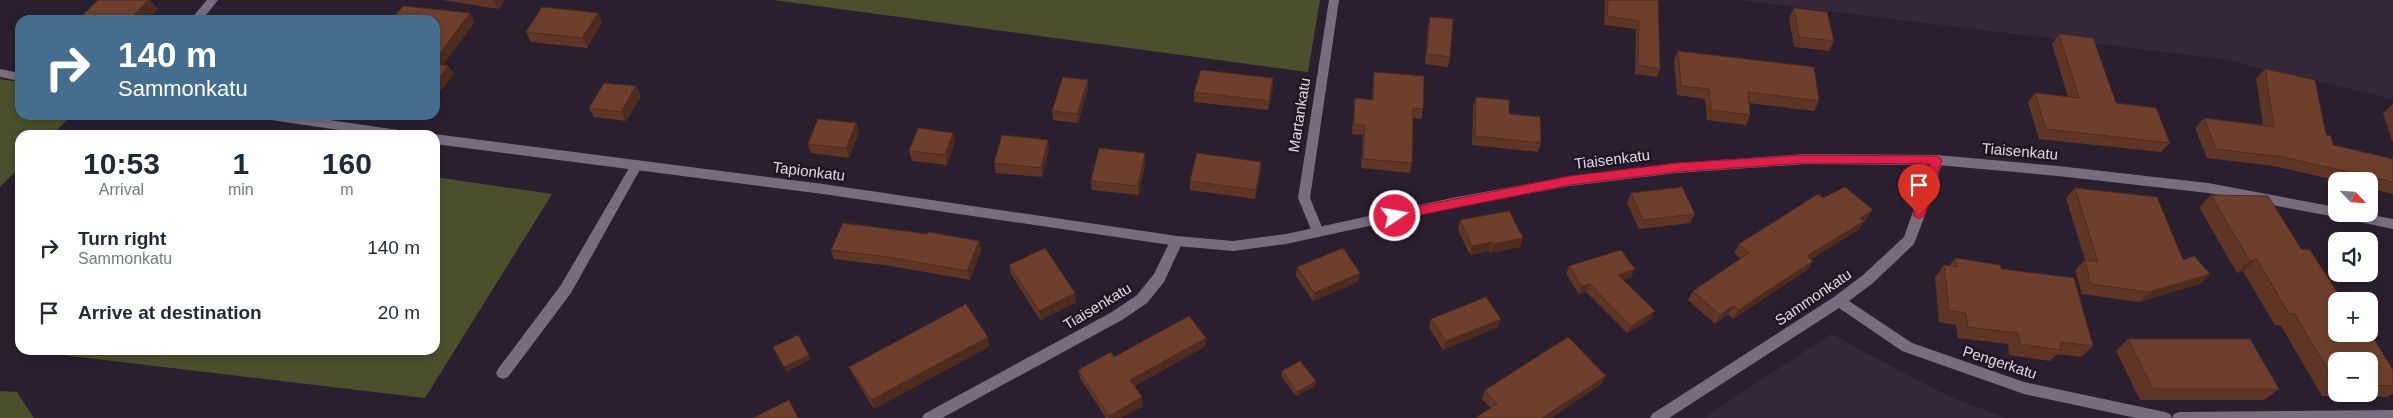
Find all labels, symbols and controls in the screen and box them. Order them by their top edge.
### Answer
icon: right [35,35,100,100]
text: 140 m [118,35,217,74]
text: Sammonkatu [118,76,248,101]
street label: Martankatu [1285,77,1313,153]
street label: Tiaisenkatu [1981,139,2059,163]
street label: Tiaisenkatu [1573,146,1651,172]
text: 10:53 [83,147,160,180]
text: 1 [232,147,249,180]
text: 160 [322,147,372,180]
street label: Tapionkatu [772,158,846,184]
pin [1898,164,1940,215]
icon: arrive [1905,171,1933,199]
north arrow [2328,172,2378,222]
map controls [2328,172,2378,402]
text: Arrival [99,181,144,198]
text: min [228,181,254,198]
text: m [340,181,353,198]
position arrow [1368,189,1420,241]
text: Turn right [78,228,166,249]
button: sound [2328,232,2378,282]
icon: right [35,234,63,262]
text: 140 m [367,237,420,258]
text: Sammonkatu [78,250,172,267]
street label: Sammonkatu [1772,265,1854,329]
street label: Tiaisenkatu [1060,279,1134,333]
button: + [2328,292,2378,342]
icon: arrive [35,299,63,327]
text: Arrive at destination [78,302,262,323]
text: 20 m [378,302,420,323]
street label: Pengerkatu [1961,342,2039,382]
button: − [2328,352,2378,402]

